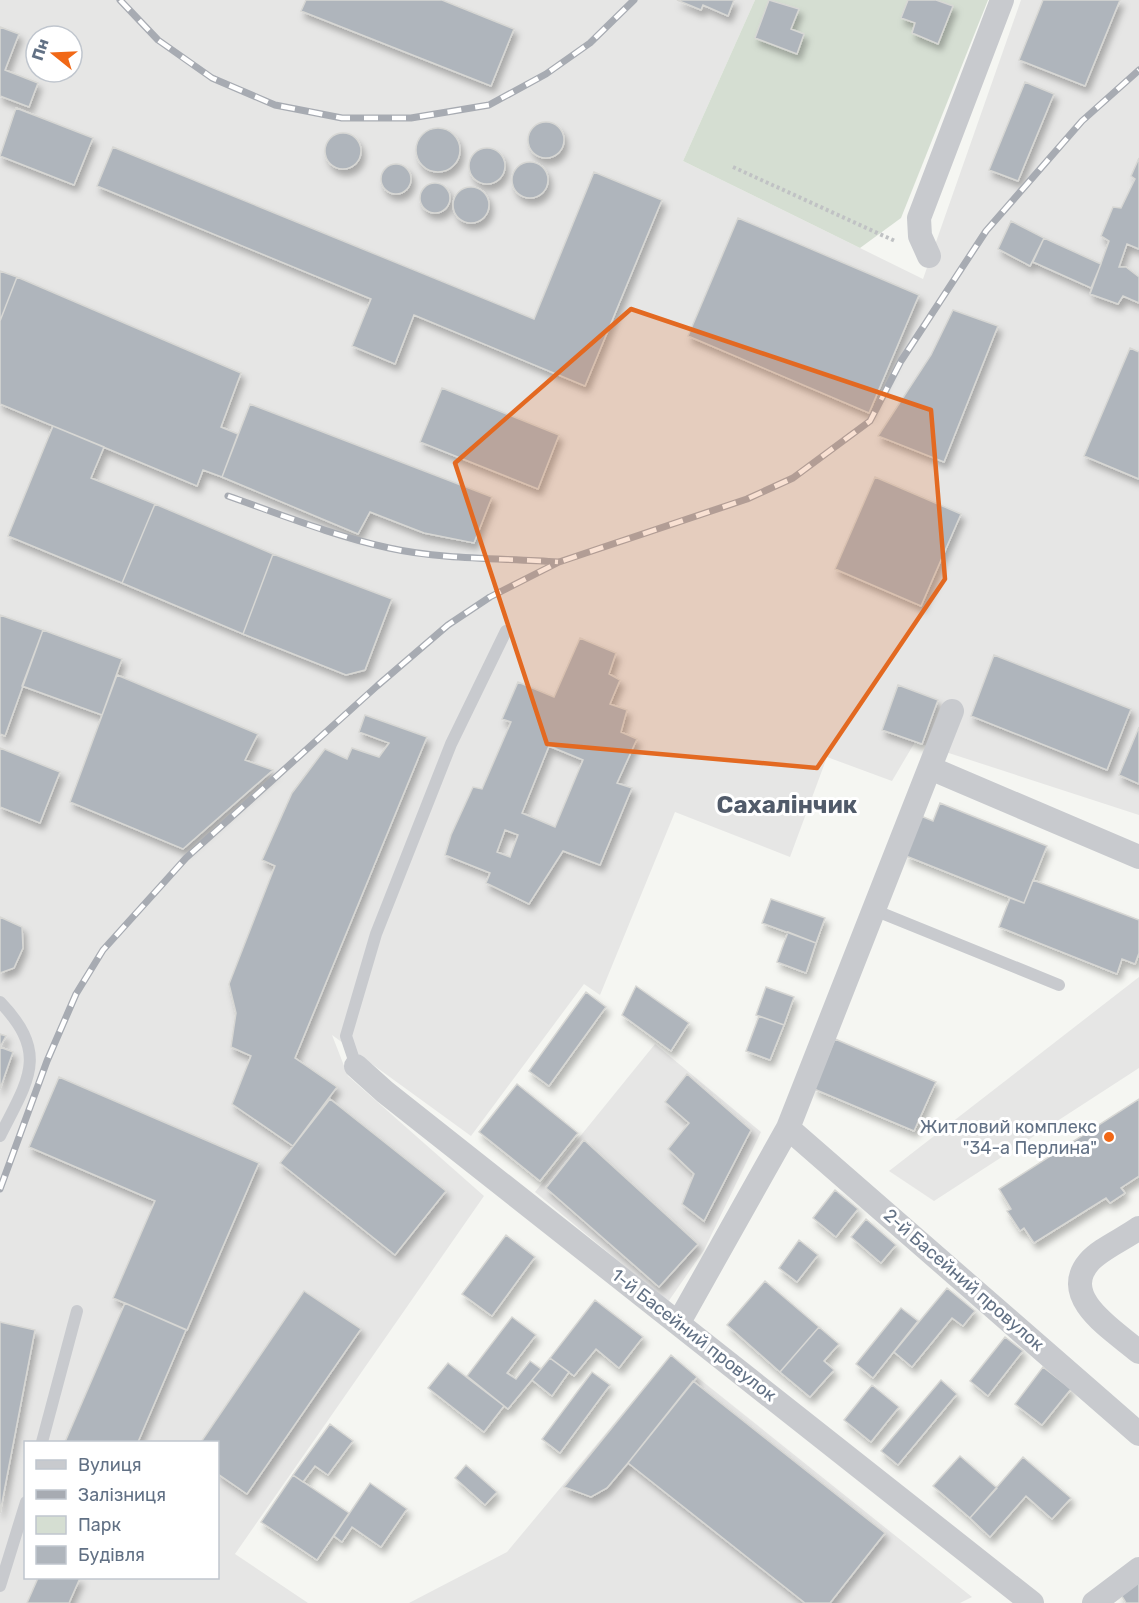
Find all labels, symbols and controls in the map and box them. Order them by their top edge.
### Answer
north arrow [24,24,84,84]
text: Пн [28,36,53,63]
district label: Сахалінчик [717,791,858,819]
place label: Житловий комплекс "34-а Перлина" [920,1116,1097,1159]
marker: Житловий комплекс "34-а Перлина" [1102,1130,1116,1144]
street label: 2-й Басейний провулок [879,1204,1049,1356]
street label: 1-й Басейний провулок [607,1264,781,1406]
legend [24,1441,219,1579]
text: Вулиця [78,1454,142,1476]
text: Залізниця [78,1484,166,1506]
text: Парк [78,1514,122,1536]
text: Будівля [78,1544,145,1566]

